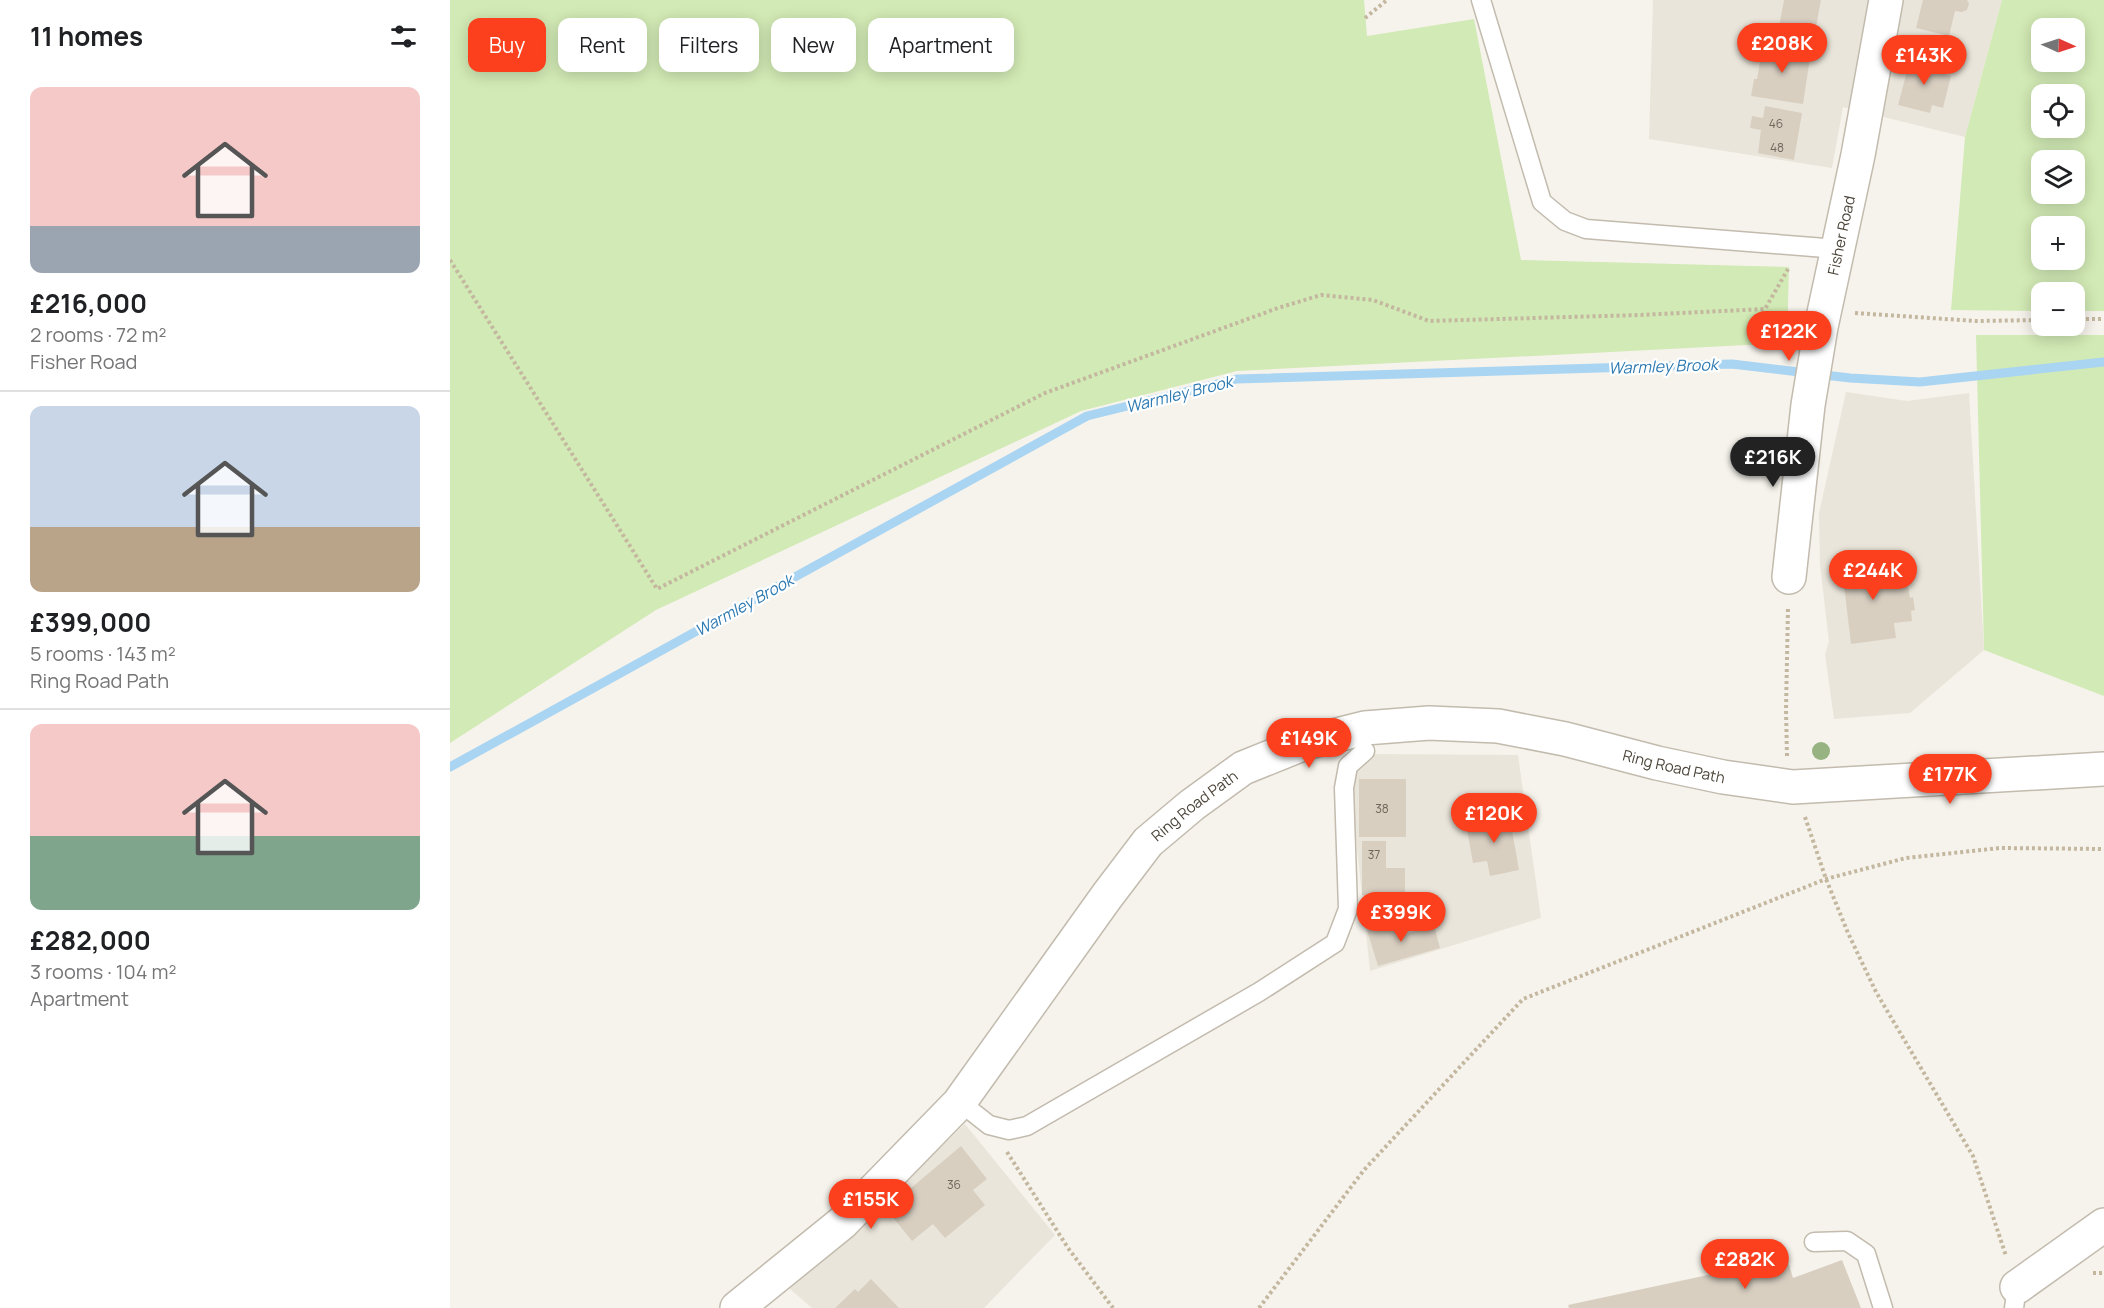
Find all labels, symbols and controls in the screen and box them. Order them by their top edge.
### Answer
text: 11 homes [30,18,143,54]
chip: Buy [468,18,546,72]
chip: Rent [558,18,647,72]
chip: Filters [659,18,759,72]
chip: New [771,18,856,72]
chip: Apartment [868,18,1014,72]
north arrow [2031,18,2085,72]
map controls [2031,18,2085,336]
icon: filters [387,20,420,53]
pin: £208K [1740,23,1824,74]
text: £208K [1751,29,1813,56]
pin: £143K [1882,35,1966,86]
text: £143K [1896,41,1952,68]
button: locate [2031,84,2085,138]
house number: 46 [1769,115,1783,132]
icon: home [171,126,279,234]
house number: 48 [1770,139,1784,156]
button: layers [2031,150,2085,204]
street label: Fisher Road [1822,194,1859,277]
button: + [2031,216,2085,270]
button: − [2031,282,2085,336]
text: £216,000 [30,285,147,321]
pin: £122K [1747,311,1831,362]
text: £122K [1761,317,1817,344]
text: 2 rooms · 72 m² [30,321,166,348]
text: Fisher Road [30,348,137,375]
water label: Warmley Brook [1608,353,1720,379]
water label: Warmley Brook [1123,370,1237,418]
pin: £216K [1731,437,1815,488]
text: £216K [1744,443,1802,470]
icon: home [171,445,279,553]
pin: £244K [1831,550,1915,601]
text: £244K [1843,556,1903,583]
water label: Warmley Brook [691,568,799,641]
text: £399,000 [30,604,151,640]
text: 5 rooms · 143 m² [30,640,176,667]
text: Ring Road Path [30,667,169,694]
pin: £149K [1267,718,1351,769]
text: £149K [1280,724,1338,751]
street label: Ring Road Path [1621,744,1727,788]
pin: £177K [1908,754,1992,805]
text: £177K [1923,760,1977,787]
icon: home [171,763,279,871]
street label: Ring Road Path [1146,765,1242,846]
pin: £120K [1452,793,1536,844]
text: £120K [1465,799,1523,826]
house number: 38 [1375,800,1389,817]
house number: 37 [1368,846,1380,863]
pin: £399K [1359,892,1443,943]
text: £399K [1371,898,1431,925]
text: £282,000 [30,922,151,958]
text: 3 rooms · 104 m² [30,958,176,985]
text: Apartment [30,985,129,1012]
house number: 36 [947,1176,961,1193]
pin: £155K [829,1179,913,1230]
text: £155K [843,1185,899,1212]
pin: £282K [1703,1239,1787,1290]
text: £282K [1715,1245,1775,1272]

